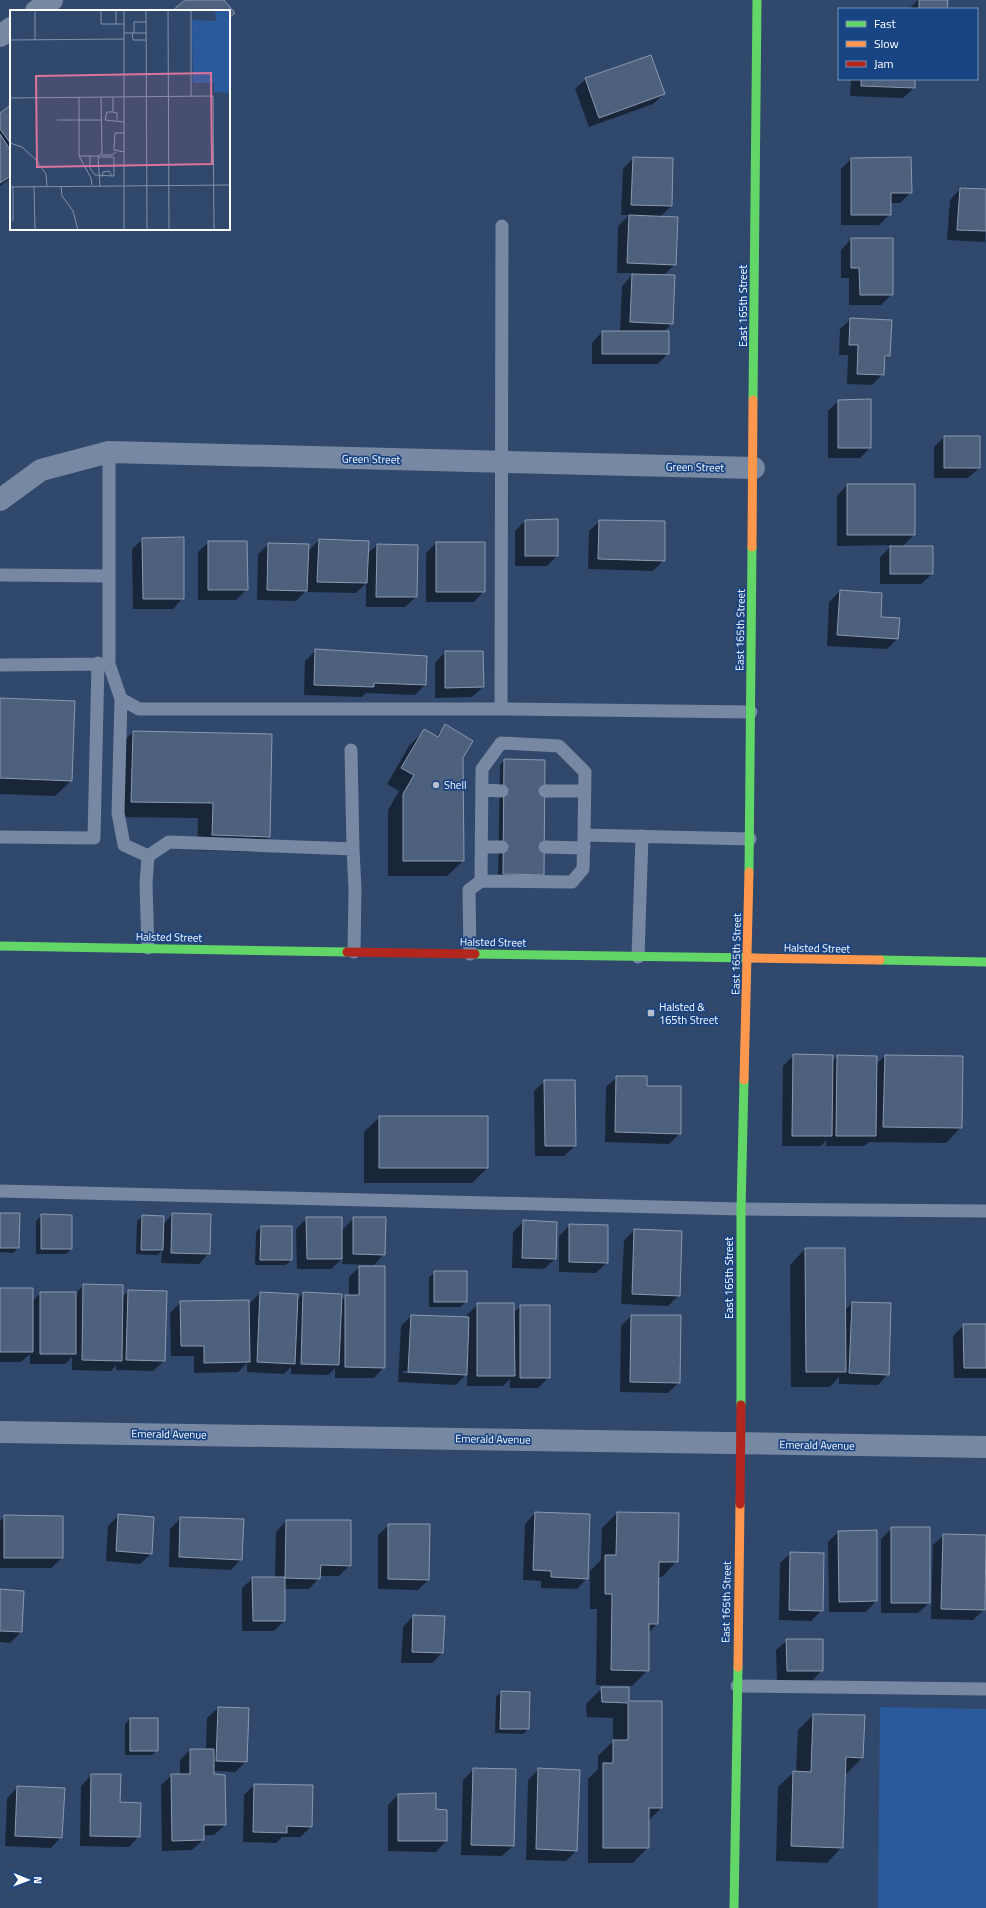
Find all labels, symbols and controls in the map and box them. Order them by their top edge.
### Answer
legend [838,8,978,80]
inset map [10,10,230,230]
text: Fast [874,14,897,33]
text: Slow [874,34,899,53]
text: Jam [874,54,894,73]
street label: East 165th Street [735,265,751,347]
street label: Green Street [342,450,400,468]
street label: Green Street [666,458,724,476]
street label: East 165th Street [731,589,749,671]
place label: Shell [444,777,467,793]
marker: Shell [431,780,441,790]
street label: East 165th Street [727,913,745,995]
street label: Halsted Street [136,928,203,946]
street label: Halsted Street [460,933,527,951]
street label: Halsted Street [784,939,851,957]
place label: Halsted & 165th Street [659,999,718,1028]
marker: Halsted & 165th Street [646,1008,656,1018]
street label: East 165th Street [721,1237,737,1319]
street label: Emerald Avenue [131,1425,207,1443]
street label: Emerald Avenue [455,1430,531,1448]
street label: Emerald Avenue [779,1436,855,1454]
street label: East 165th Street [717,1561,735,1643]
north arrow [8,1860,48,1900]
text: N [30,1876,46,1884]

